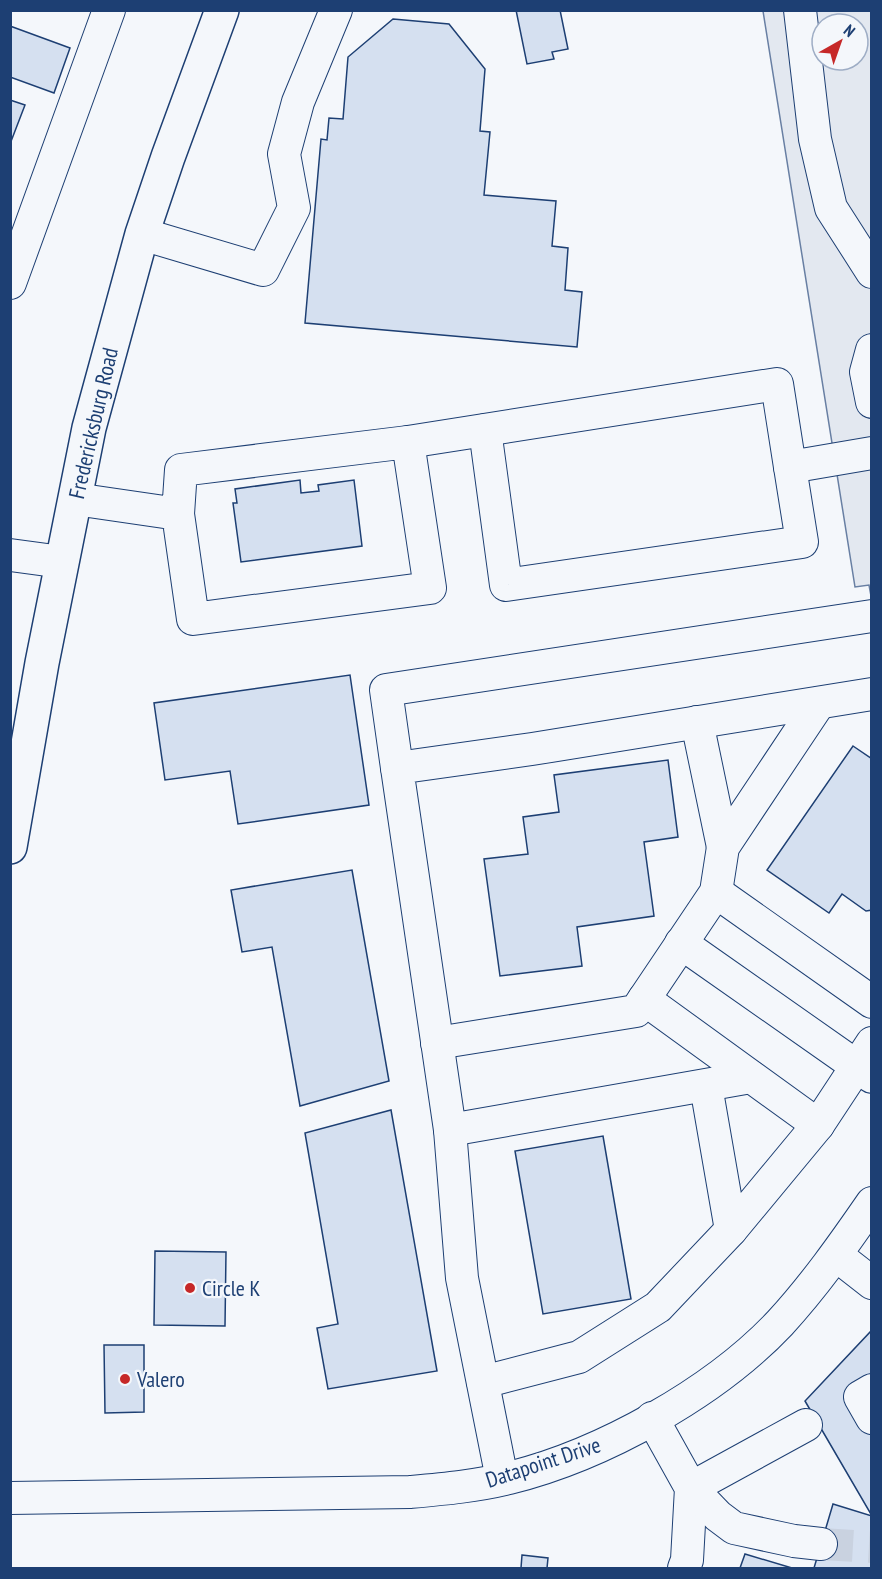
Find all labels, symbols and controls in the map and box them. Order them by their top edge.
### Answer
north arrow [810,12,870,72]
text: N [840,20,859,41]
street label: Fredericksburg Road [62,345,124,501]
place label: Circle K [202,1274,261,1302]
marker: Circle K [183,1281,197,1295]
place label: Valero [136,1365,185,1393]
marker: Valero [118,1372,132,1386]
street label: Datapoint Drive [482,1430,604,1494]

